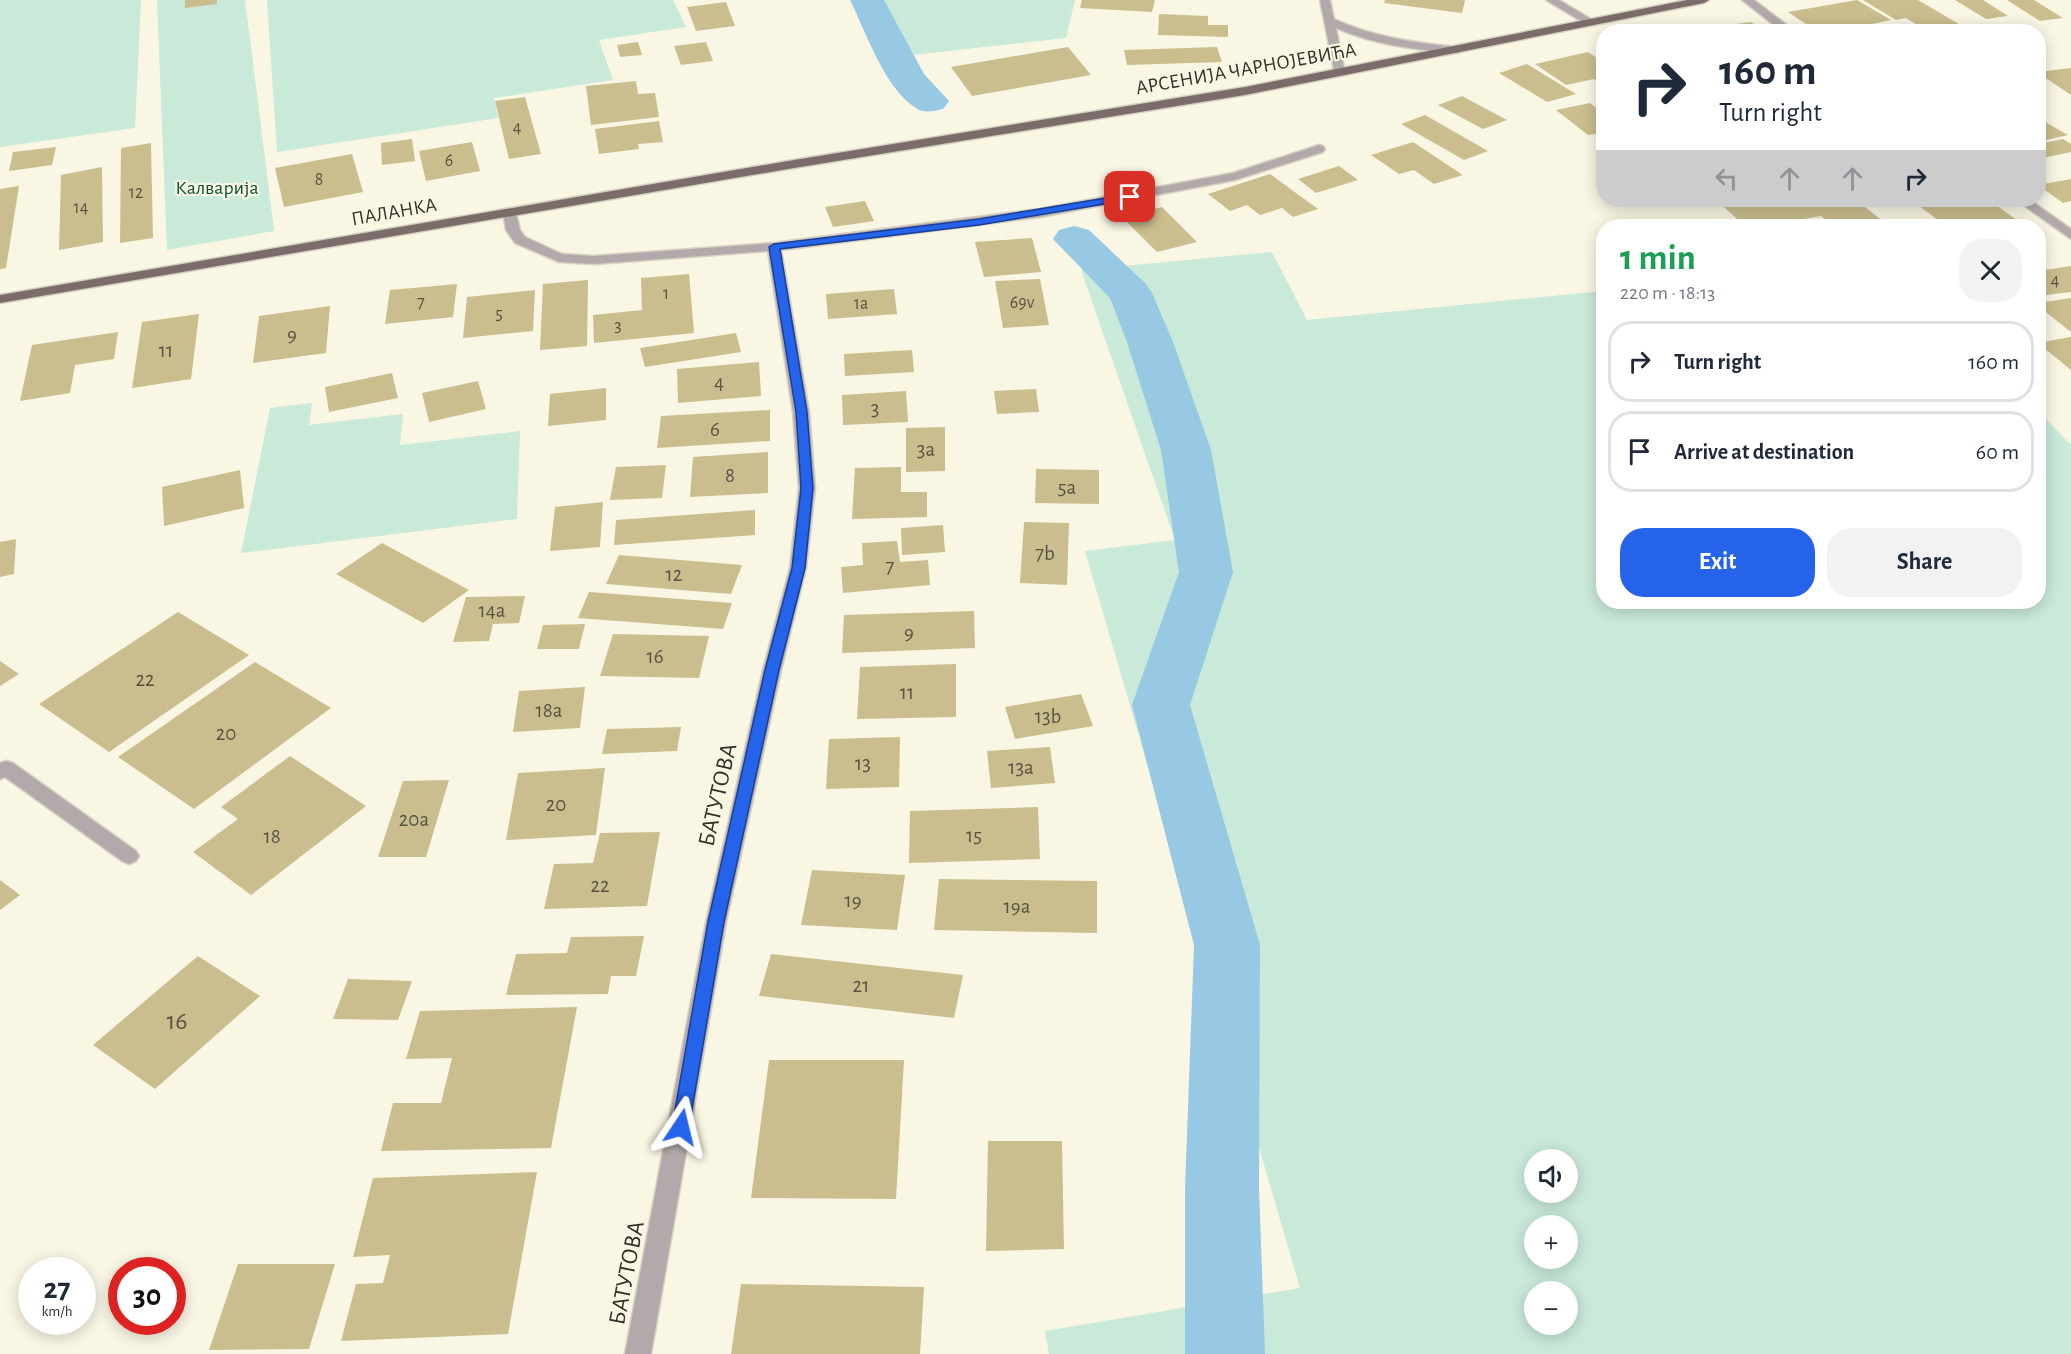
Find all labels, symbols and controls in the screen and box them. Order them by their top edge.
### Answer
street label: АРСЕНИЈА ЧАРНОЈЕВИЋА [1134,40,1358,98]
icon: right [1620,48,1698,126]
text: 160 m [1719,50,1817,92]
text: Turn right [1719,99,1822,126]
house number: 4 [513,119,522,137]
house number: 6 [445,152,453,170]
icon: left [1710,162,1743,195]
icon: ahead [1773,162,1806,195]
icon: ahead [1836,162,1869,195]
icon: right [1899,162,1932,195]
house number: 8 [315,171,323,189]
pin [1104,171,1155,222]
park label: Калварија [175,178,259,198]
icon: arrive [1113,180,1146,213]
house number: 12 [129,184,143,202]
street label: ПАЛАНКА [350,195,438,229]
house number: 14 [74,199,89,217]
button: close [1959,239,2022,302]
text: 1 min [1620,240,1696,276]
house number: 4 [2051,272,2060,290]
text: 220 m · 18:13 [1620,283,1715,303]
house number: 1 [663,285,669,303]
house number: 7 [417,294,425,312]
house number: 69v [1010,294,1035,312]
house number: 1a [854,295,868,313]
house number: 5 [495,305,503,323]
house number: 3 [614,317,622,335]
house number: 9 [287,324,297,345]
house number: 11 [159,340,173,361]
icon: right [1623,345,1656,378]
text: Turn right [1674,351,1761,373]
text: 160 m [1968,351,2019,373]
house number: 4 [714,372,724,393]
house number: 3 [871,398,879,419]
house number: 6 [710,419,720,440]
icon: arrive [1623,435,1656,468]
house number: 3a [917,439,935,460]
text: Arrive at destination [1674,441,1854,463]
text: 60 m [1976,441,2019,463]
house number: 8 [725,465,735,486]
house number: 5a [1058,477,1077,498]
button: Exit [1620,528,1815,597]
button: Share [1827,528,2022,597]
house number: 7b [1035,543,1055,564]
house number: 7 [886,556,895,577]
house number: 12 [666,564,682,585]
house number: 14a [478,600,506,621]
house number: 9 [904,622,914,643]
house number: 16 [646,646,664,667]
house number: 22 [135,669,155,690]
house number: 11 [900,682,914,703]
house number: 18a [536,700,563,721]
house number: 13b [1035,706,1061,727]
house number: 20 [216,723,236,744]
street label: БАТУТОВА [694,741,742,849]
house number: 13 [855,753,871,774]
house number: 13a [1008,757,1034,778]
house number: 20 [546,794,566,815]
house number: 20a [399,809,429,830]
house number: 15 [966,825,982,846]
house number: 18 [263,826,281,847]
house number: 22 [590,875,610,896]
house number: 19 [844,890,862,911]
house number: 19a [1004,896,1031,917]
house number: 21 [853,975,869,996]
house number: 16 [166,1008,188,1034]
position arrow [649,1095,713,1159]
map controls [1524,1149,1578,1335]
button: sound [1524,1149,1578,1203]
button: + [1524,1215,1578,1269]
street label: БАТУТОВА [605,1219,649,1327]
speed limit sign: 30 [108,1257,186,1335]
text: 27 [43,1274,71,1304]
button: − [1524,1281,1578,1335]
text: km/h [42,1304,72,1319]

